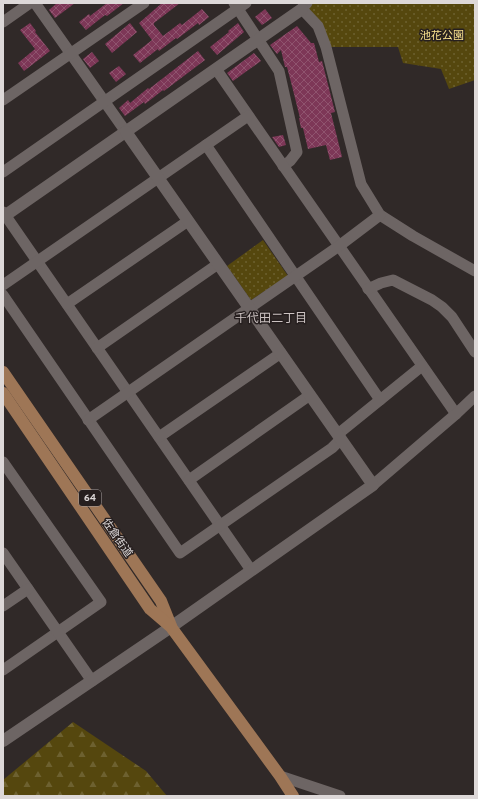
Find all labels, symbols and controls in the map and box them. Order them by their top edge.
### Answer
park label: 池花公園 [420,29,464,43]
district label: 千代田二丁目 [235,311,307,327]
road number: 64 [79,490,101,506]
street label: 佐倉街道 [99,516,135,560]

